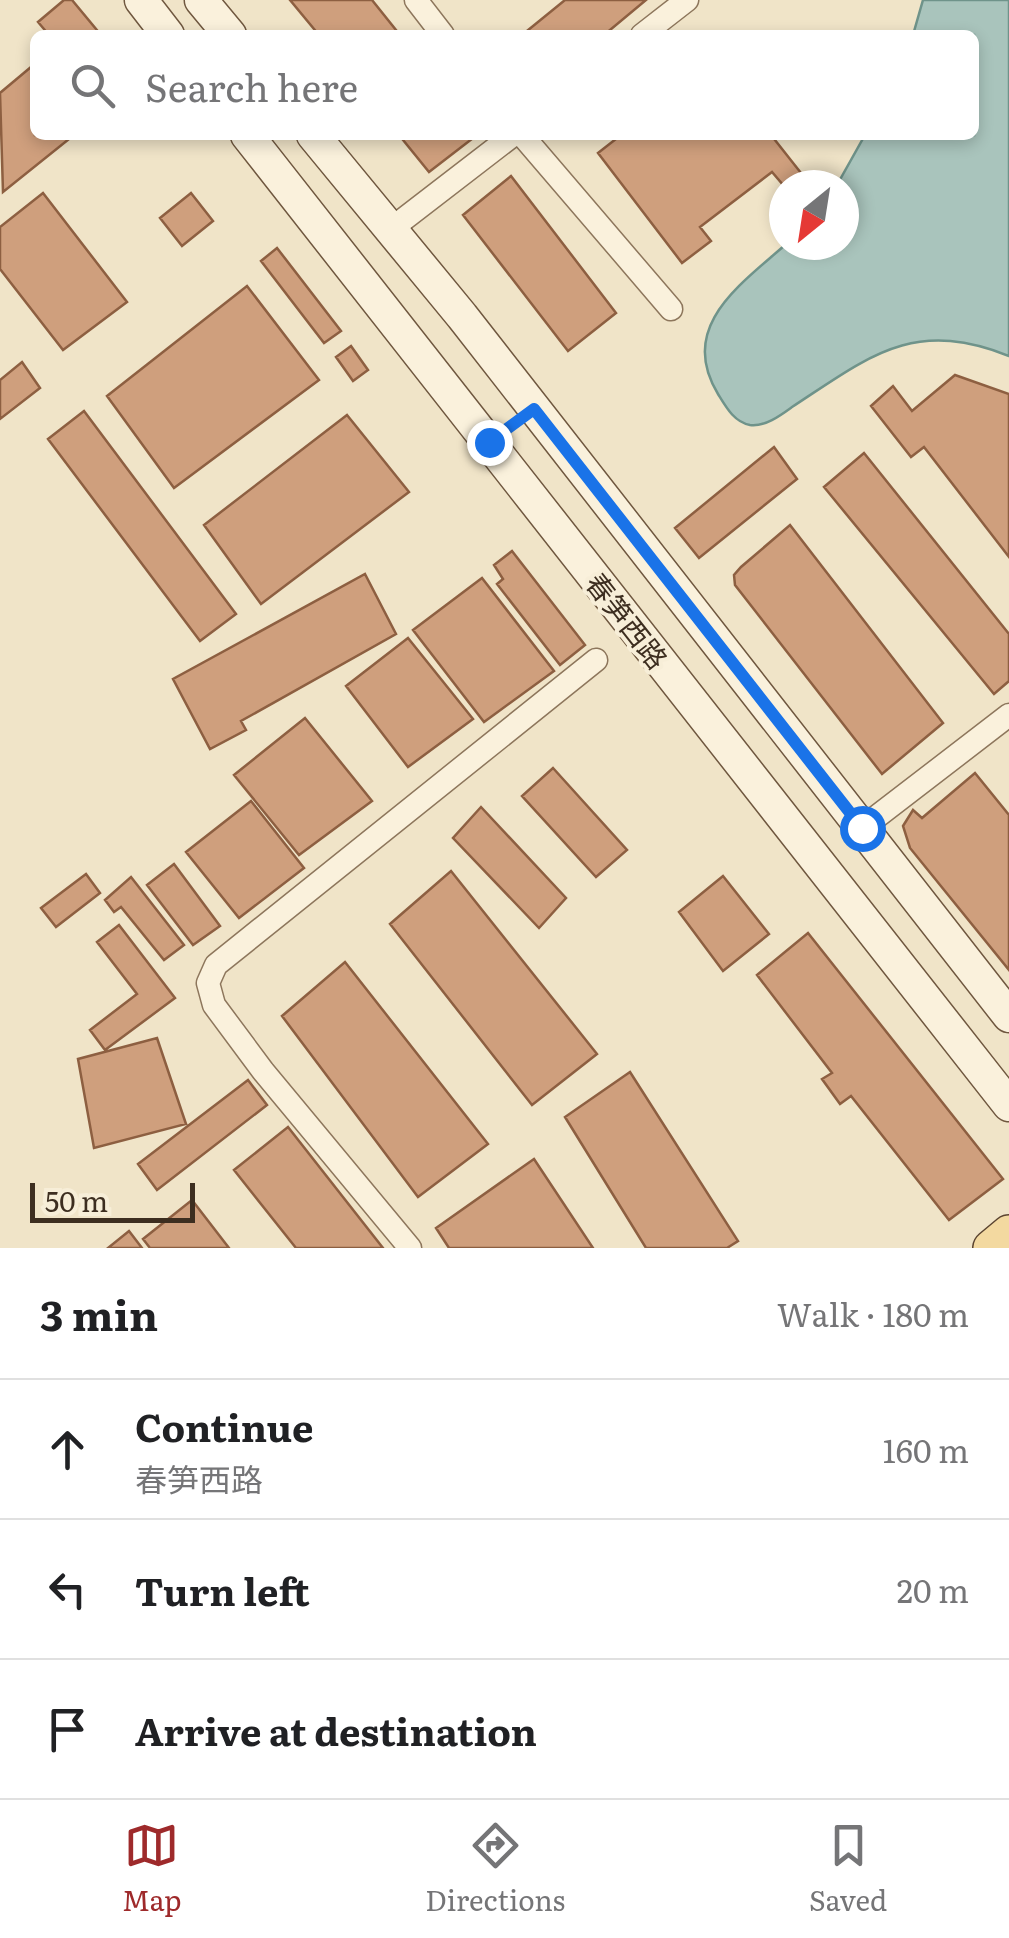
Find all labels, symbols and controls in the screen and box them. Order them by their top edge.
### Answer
search box [30,30,979,140]
text: Search here [145,57,358,114]
icon: search [65,58,120,113]
north arrow [769,170,859,260]
route end [467,420,513,466]
street label: 春笋西路 [577,563,679,677]
route start [840,806,886,852]
scale bar [30,1178,195,1222]
text: 50 m [45,1179,108,1221]
text: 3 min [40,1282,158,1344]
text: Walk · 180 m [777,1289,969,1337]
text: Continue [135,1397,313,1454]
icon: ahead [40,1422,95,1477]
text: 160 m [883,1425,969,1473]
text: 春笋西路 [135,1454,263,1502]
text: Turn left [135,1561,310,1618]
icon: left [40,1562,95,1617]
text: 20 m [897,1565,969,1613]
text: Arrive at destination [135,1701,537,1758]
icon: arrive [40,1702,95,1757]
tab: Map [122,1818,182,1920]
tab: Directions [425,1818,565,1920]
tab: Saved [809,1818,887,1920]

